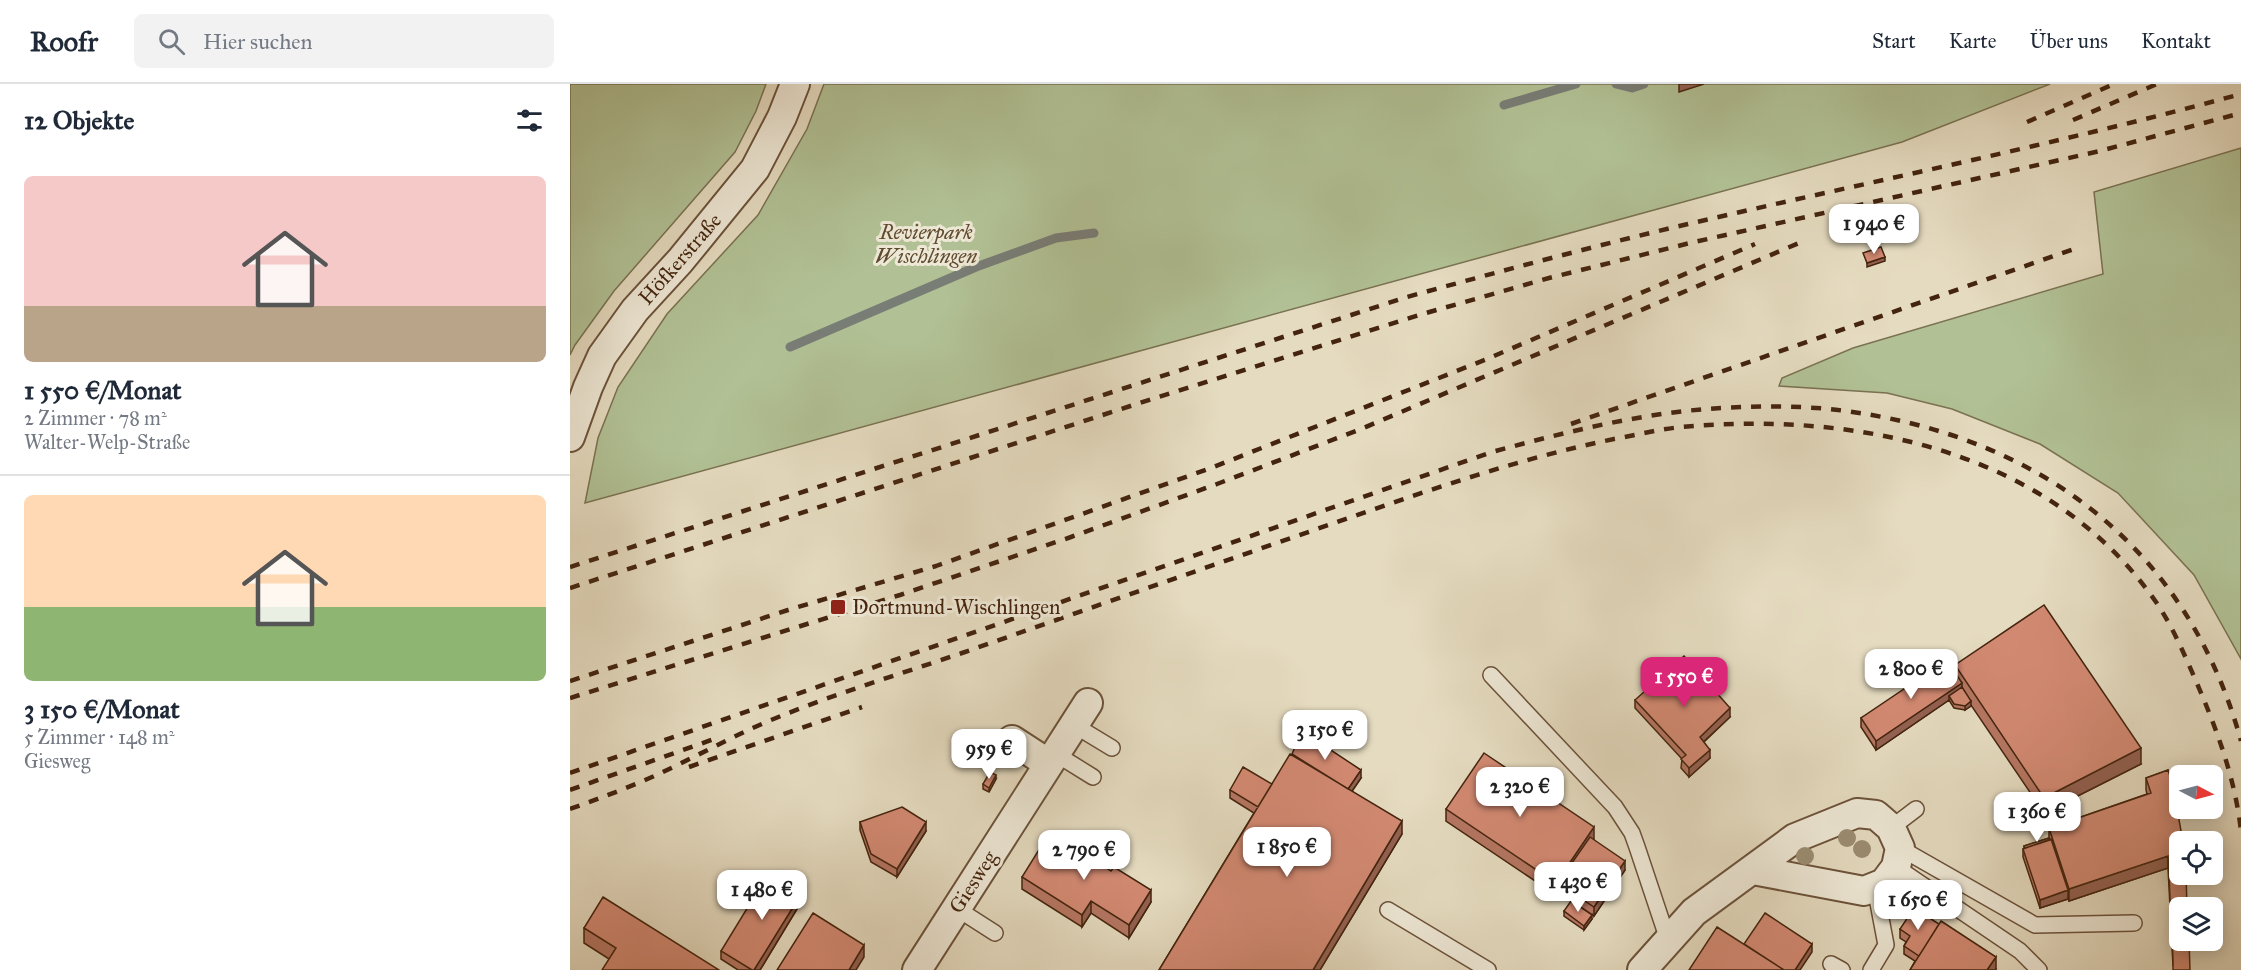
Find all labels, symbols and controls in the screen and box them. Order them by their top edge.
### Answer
search box [134,14,554,68]
text: Roofr [30,24,98,59]
icon: search [155,25,188,58]
text: Hier suchen [203,28,312,55]
text: Start [1872,28,1916,54]
text: Karte [1949,28,1997,54]
text: Über uns [2030,28,2108,54]
text: Kontakt [2141,28,2211,54]
text: 12 Objekte [24,104,134,136]
icon: filters [513,104,546,137]
pin: 1 940 € [1819,204,1929,255]
street label: Höfkerstraße [633,208,727,310]
text: 1 940 € [1843,211,1905,235]
icon: home [231,215,339,323]
park label: Revierpark Wischlingen [875,219,977,269]
text: 1 550 €/Monat [24,374,182,406]
text: 2 Zimmer · 78 m² [24,406,167,430]
text: Walter-Welp-Straße [24,430,190,454]
icon: home [231,534,339,642]
place label: Dortmund-Wischlingen [852,594,1060,620]
marker: Dortmund-Wischlingen [829,598,847,616]
pin: 2 800 € [1856,649,1966,700]
text: 2 800 € [1879,656,1943,680]
pin: 1 550 € [1629,657,1739,708]
text: 1 550 € [1655,664,1713,688]
text: 3 150 €/Monat [24,693,180,725]
pin: 3 150 € [1270,710,1380,761]
text: 3 150 € [1296,717,1354,741]
text: 5 Zimmer · 148 m² [24,725,175,749]
pin: 959 € [947,729,1031,780]
text: 959 € [965,736,1013,760]
text: Giesweg [24,749,90,773]
north arrow [2169,765,2223,819]
map controls [2169,765,2223,951]
pin: 2 320 € [1465,767,1575,818]
text: 2 320 € [1490,774,1550,798]
pin: 1 360 € [1982,792,2092,843]
text: 1 360 € [2008,799,2066,823]
pin: 1 850 € [1232,827,1342,878]
pin: 2 790 € [1029,830,1139,881]
button: locate [2169,831,2223,885]
text: 1 850 € [1257,834,1317,858]
text: 2 790 € [1052,837,1116,861]
street label: Giesweg [943,846,1003,918]
pin: 1 430 € [1523,862,1633,913]
text: 1 430 € [1548,869,1608,893]
pin: 1 480 € [707,870,817,921]
text: 1 480 € [731,877,793,901]
pin: 1 650 € [1863,880,1973,931]
text: 1 650 € [1888,887,1948,911]
button: layers [2169,897,2223,951]

